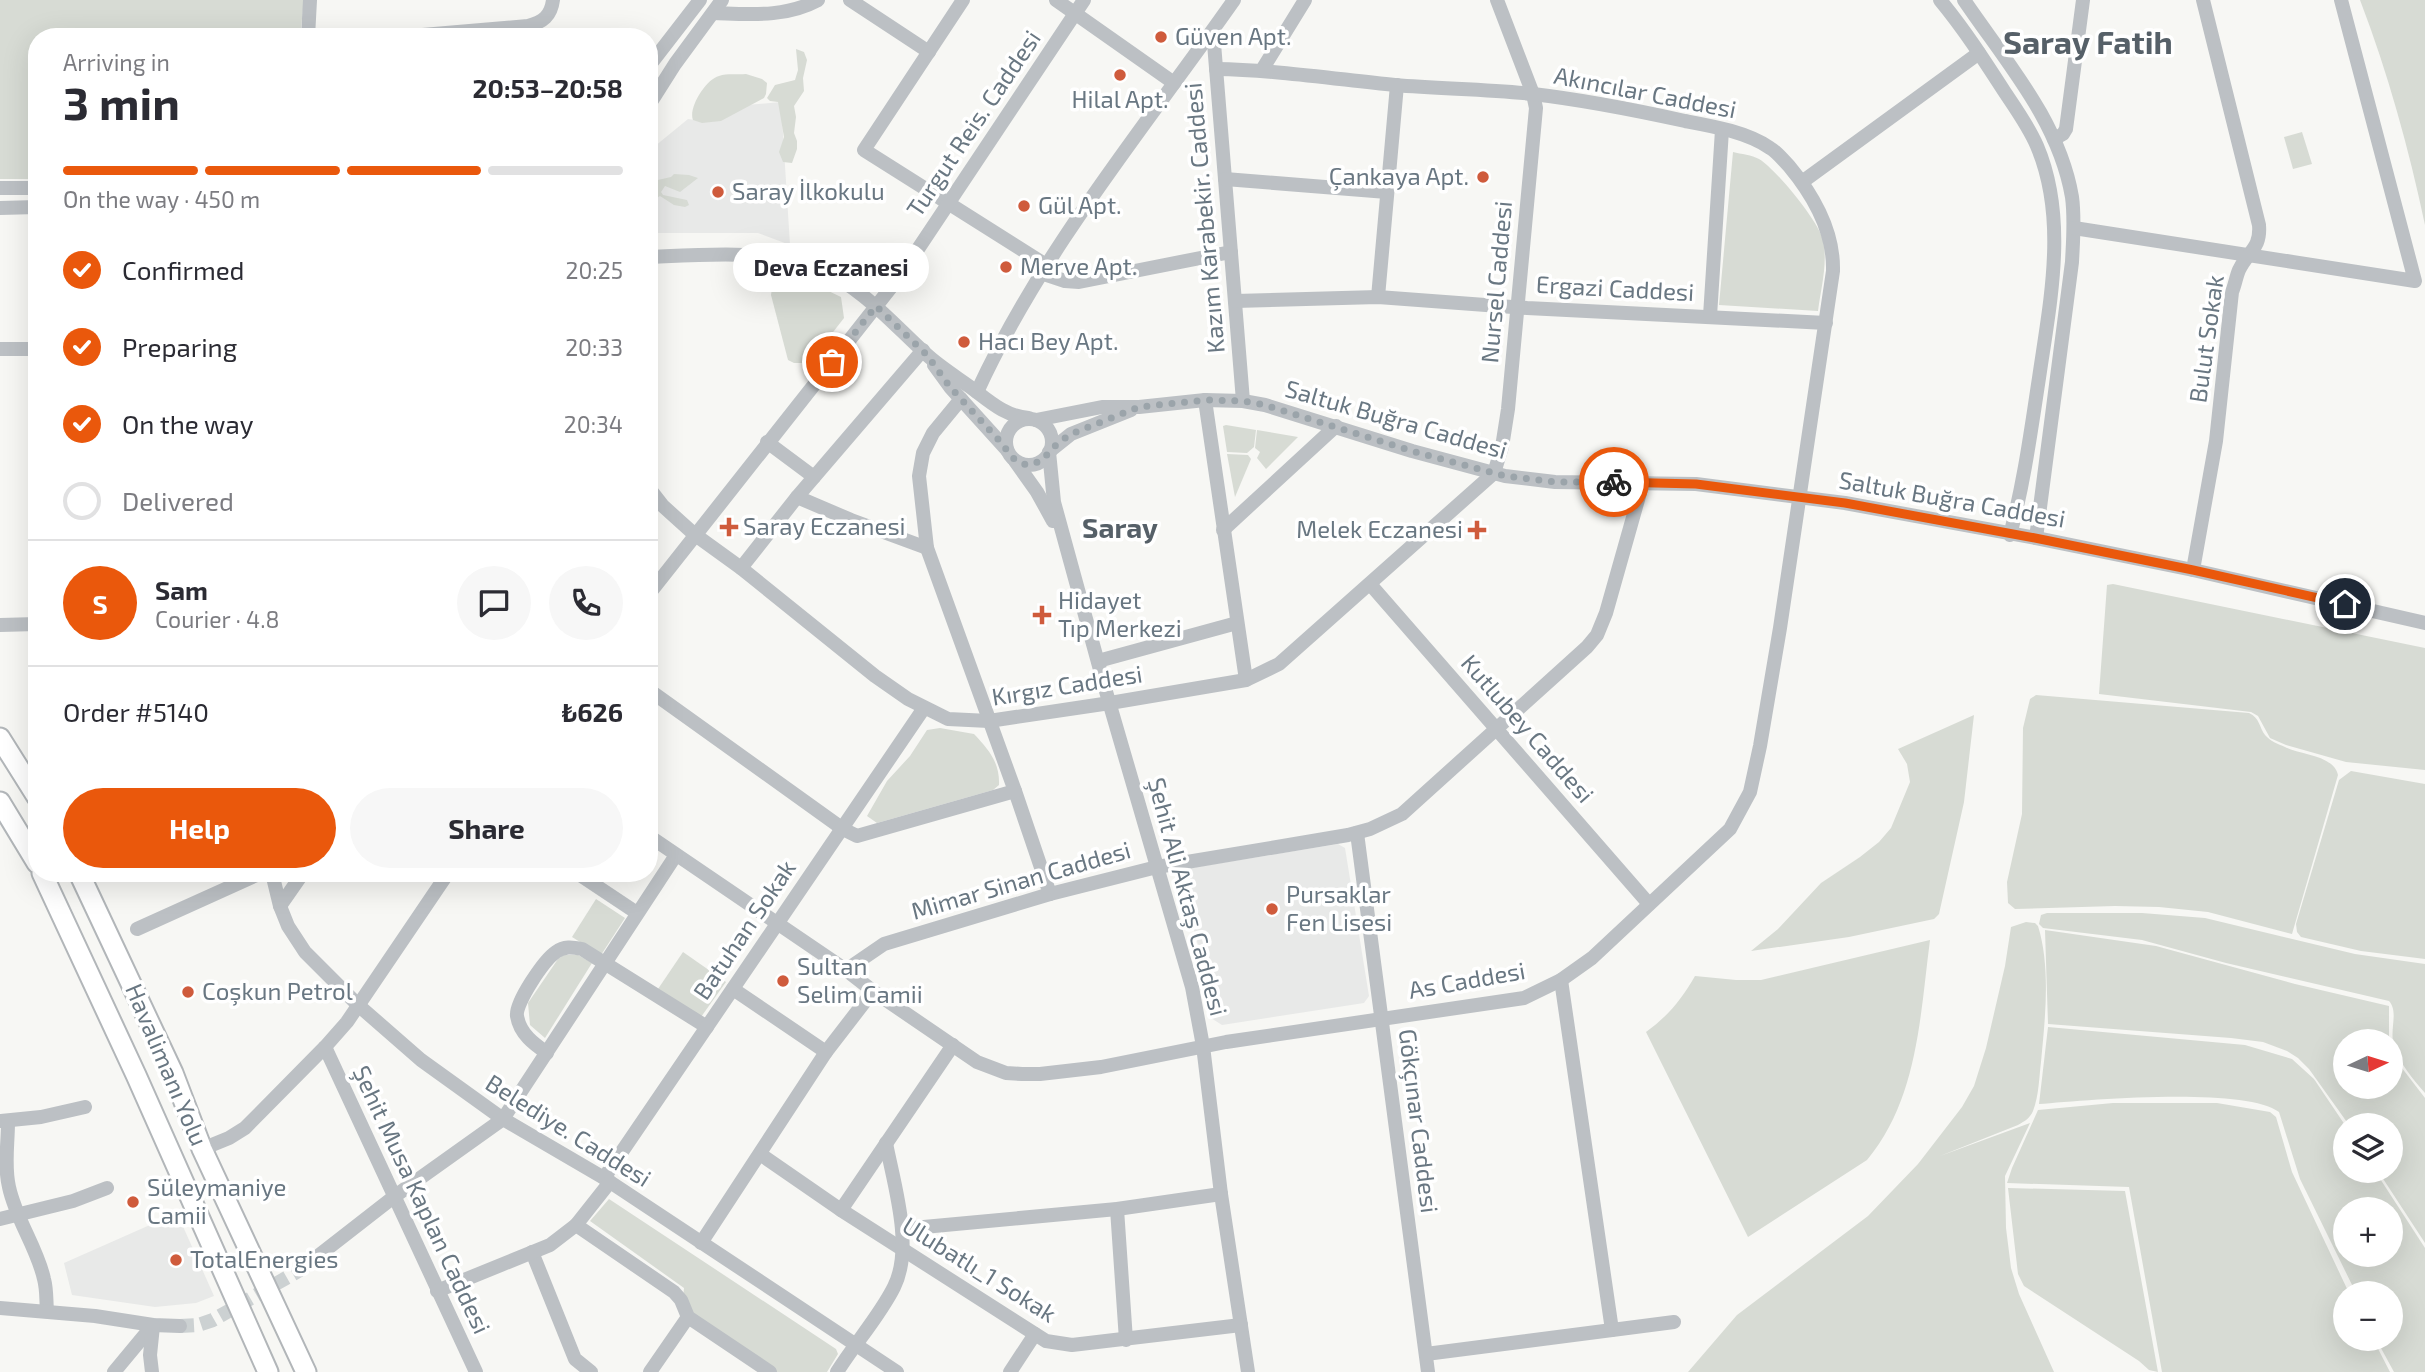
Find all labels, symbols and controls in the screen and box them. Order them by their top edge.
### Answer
place label: Güven Apt. [1175,21,1291,50]
district label: Saray Fatih [2003,22,2173,61]
street label: Turgut Reis. Caddesi [900,24,1046,222]
marker: Güven Apt. [1153,29,1169,45]
text: Arriving in [63,48,170,76]
street label: Akıncılar Caddesi [1552,60,1739,123]
marker: Hilal Apt. [1112,67,1128,83]
text: 20:53–20:58 [472,72,623,103]
text: 3 min [63,74,180,129]
street label: Kazım Karabekir. Caddesi [1177,82,1230,355]
place label: Hilal Apt. [1071,84,1169,113]
place label: Çankaya Apt. [1329,161,1469,191]
marker: Çankaya Apt. [1475,169,1491,185]
place label: Saray İlkokulu [732,176,885,205]
marker: Saray İlkokulu [710,184,726,200]
text: On the way · 450 m [63,185,260,213]
place label: Gül Apt. [1038,190,1122,219]
marker: Gül Apt. [1016,198,1032,214]
street label: Nursel Caddesi [1474,200,1517,364]
callout: Deva Eczanesi [734,243,930,292]
icon: check [63,251,101,289]
place label: Merve Apt. [1020,251,1137,280]
text: Deva Eczanesi [754,253,909,281]
text: Confirmed [122,254,245,285]
text: 20:25 [566,256,623,284]
marker: Merve Apt. [998,259,1014,275]
street label: Ergazi Caddesi [1535,269,1695,306]
street label: Bulut Sokak [2182,273,2229,404]
place label: Hacı Bey Apt. [978,326,1118,355]
icon: check [63,328,101,366]
text: Preparing [122,331,237,362]
pin [802,332,862,392]
text: 20:33 [565,333,623,361]
marker: Hacı Bey Apt. [956,334,972,350]
icon: bag [813,343,851,381]
street label: Saltuk Buğra Caddesi [1282,373,1511,464]
icon: check [63,405,101,443]
text: On the way [122,408,253,439]
text: 20:34 [564,410,623,438]
courier [1579,447,1649,517]
icon: bike [1595,463,1633,501]
street label: Saltuk Buğra Caddesi [1837,464,2068,533]
text: Delivered [122,485,234,516]
district label: Saray [1082,510,1158,544]
place label: Saray Eczanesi [743,511,906,540]
place label: Melek Eczanesi [1296,514,1463,543]
marker: Saray Eczanesi [721,519,737,535]
marker: Melek Eczanesi [1469,522,1485,538]
button: chat [457,566,531,640]
button: phone [549,566,623,640]
text: Sam [155,574,208,605]
pin [2315,574,2375,634]
place label: Hidayet Tıp Merkezi [1058,585,1182,642]
icon: home [2326,585,2364,623]
text: S [92,588,108,619]
text: Courier · 4.8 [155,605,279,633]
marker: Hidayet Tıp Merkezi [1032,605,1052,625]
street label: Kutlubey Caddesi [1456,648,1600,808]
street label: Kırgız Caddesi [989,658,1144,711]
text: Order #5140 [63,696,209,727]
text: ₺626 [562,696,623,727]
street label: Şehit Ali Aktaş Caddesi [1142,774,1234,1019]
button: Help [63,788,336,868]
button: Share [350,788,623,868]
street label: Mimar Sinan Caddesi [908,834,1134,925]
street label: Batuhan Sokak [686,854,801,1004]
place label: Pursaklar Fen Lisesi [1286,879,1392,936]
marker: Pursaklar Fen Lisesi [1264,901,1280,917]
place label: Sultan Selim Camii [797,951,923,1008]
street label: As Caddesi [1406,955,1527,1004]
marker: Sultan Selim Camii [775,973,791,989]
place label: Coşkun Petrol [202,976,353,1006]
street label: Havalimanı Yolu [120,979,215,1150]
marker: Coşkun Petrol [180,984,196,1000]
street label: Gökçınar Caddesi [1393,1027,1445,1215]
north arrow [2333,1029,2403,1099]
map controls [2333,1029,2403,1351]
street label: Şehit Musa Kaplan Caddesi [347,1061,497,1338]
street label: Belediye. Caddesi [481,1067,657,1192]
button: layers [2333,1113,2403,1183]
place label: Süleymaniye Camii [147,1172,286,1229]
marker: Süleymaniye Camii [125,1194,141,1210]
button: + [2333,1197,2403,1267]
street label: Ulubatlı_1 Sokak [897,1210,1062,1328]
place label: TotalEnergies [190,1244,339,1273]
marker: TotalEnergies [168,1252,184,1268]
button: − [2333,1281,2403,1351]

